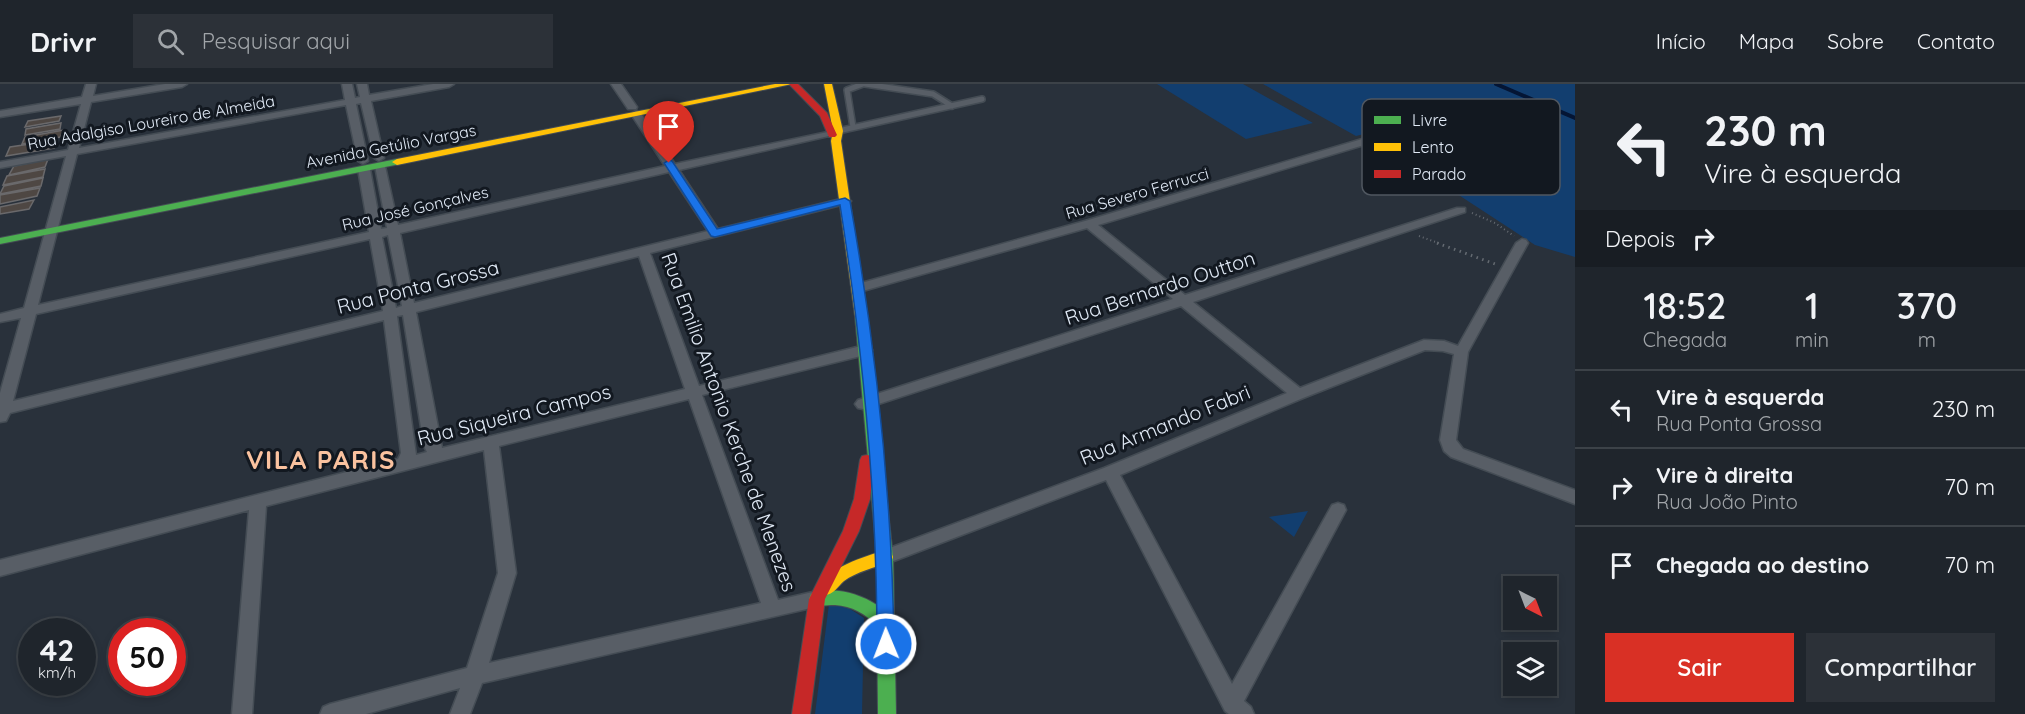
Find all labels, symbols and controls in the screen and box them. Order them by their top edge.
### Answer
search box [133,14,553,68]
text: Drivr [30,24,97,59]
icon: search [154,25,187,58]
text: Pesquisar aqui [202,27,350,55]
text: Início [1656,28,1706,54]
text: Mapa [1739,28,1794,54]
text: Sobre [1827,28,1884,54]
text: Contato [1917,28,1995,54]
street label: Rua Adalgiso Loureiro de Almeida [26,90,276,154]
legend [1362,99,1560,195]
pin [643,101,694,163]
text: 230 m [1704,104,1827,157]
icon: left [1605,108,1683,186]
icon: arrive [652,110,685,143]
text: Livre [1412,110,1447,130]
street label: Avenida Getúlio Vargas [304,120,478,172]
text: Lento [1412,137,1454,157]
text: Vire à esquerda [1704,156,1901,190]
street label: Rua Severo Ferrucci [1063,163,1211,223]
text: Parado [1412,164,1466,184]
street label: Rua José Gonçalves [340,181,490,235]
icon: right [1687,222,1720,255]
text: Depois [1605,225,1675,253]
street label: Rua Bernardo Outton [1062,245,1258,330]
street label: Rua Emilio Antonio Kerche de Menezes [656,249,803,595]
street label: Rua Ponta Grossa [334,254,502,319]
text: 18:52 [1644,283,1726,328]
text: 1 [1805,283,1819,328]
text: 370 [1897,283,1957,328]
text: Chegada [1643,327,1727,352]
text: min [1795,327,1829,352]
text: m [1918,327,1936,352]
street label: Rua Siqueira Campos [414,378,613,451]
street label: Rua Armando Fabri [1076,379,1254,470]
text: Vire à esquerda [1656,383,1824,411]
icon: left [1605,393,1638,426]
text: 230 m [1932,395,1995,423]
text: Rua Ponta Grossa [1656,411,1822,436]
district label: VILA PARIS [246,443,396,476]
text: Vire à direita [1656,461,1793,489]
icon: right [1605,471,1638,504]
text: 70 m [1945,473,1995,501]
text: Rua João Pinto [1656,489,1798,514]
icon: arrive [1605,549,1638,582]
text: Chegada ao destino [1656,551,1869,579]
text: 70 m [1945,551,1995,579]
north arrow [1503,576,1557,630]
map controls [1503,576,1557,696]
position arrow [854,612,918,676]
speed limit sign: 50 [108,618,186,696]
text: 42 [40,631,74,669]
button: Sair [1605,633,1794,702]
button: Compartilhar [1806,633,1995,702]
button: layers [1503,642,1557,696]
text: km/h [38,663,76,682]

